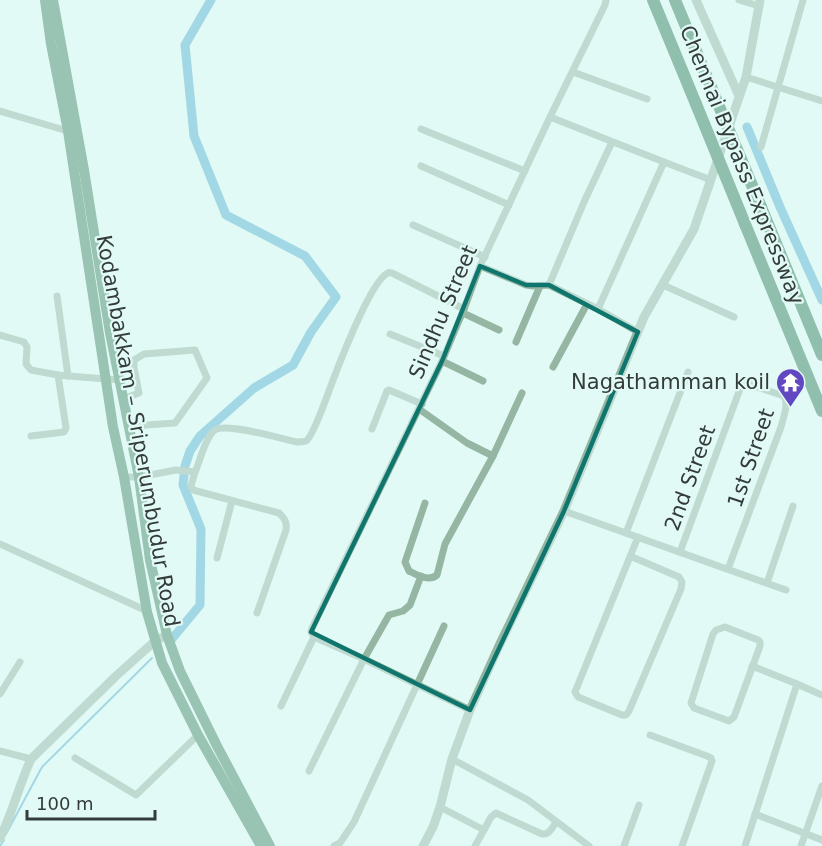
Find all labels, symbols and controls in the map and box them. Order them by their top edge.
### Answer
street label: Chennai Bypass Expressway [675,22,809,308]
street label: Kodambakkam – Sriperumbudur Road [92,233,184,629]
street label: Sindhu Street [404,242,482,382]
temple icon: Nagathamman koil [775,366,807,408]
place label: Nagathamman koil [571,370,770,394]
street label: 1st Street [723,405,779,511]
street label: 2nd Street [660,422,720,534]
scale bar [27,783,154,821]
text: 100 m [36,793,94,814]

